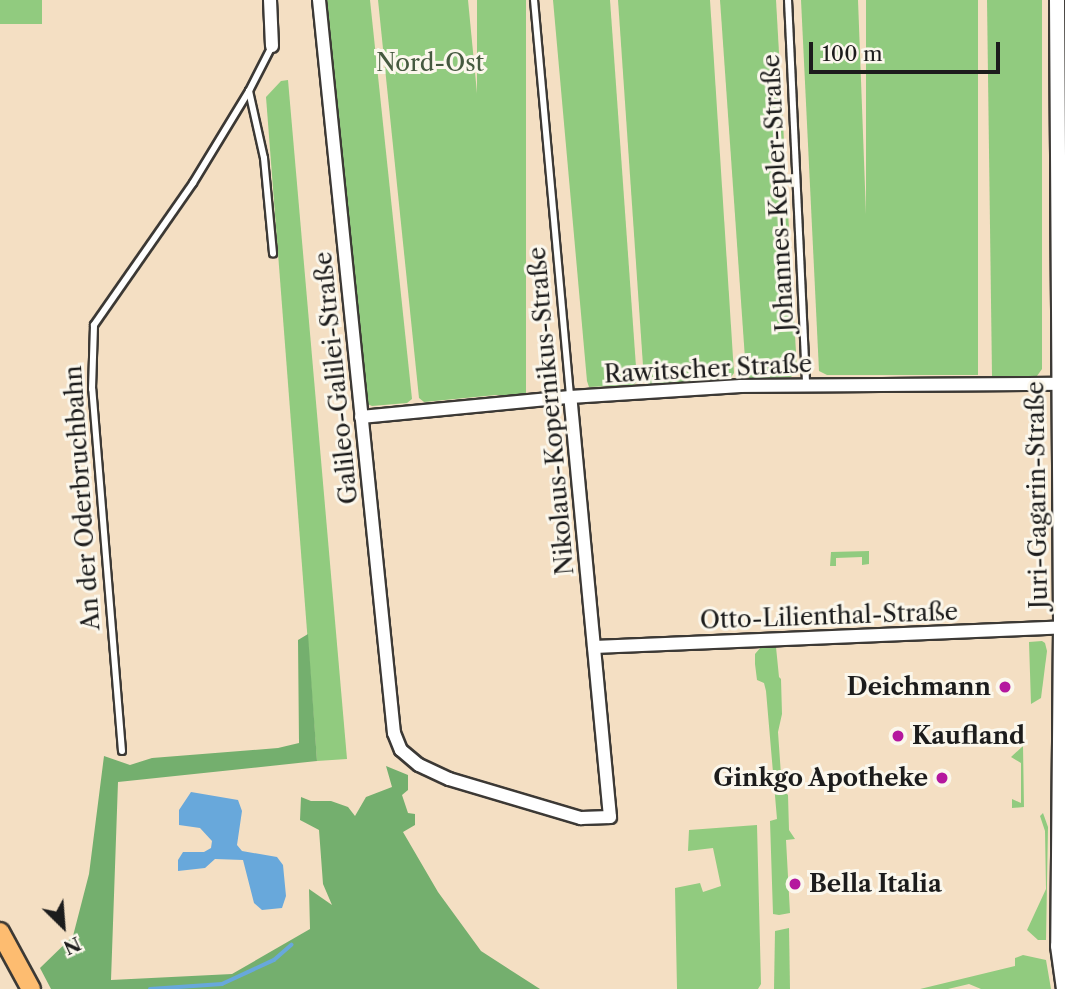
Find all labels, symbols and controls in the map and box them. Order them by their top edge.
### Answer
scale bar [813,28,1004,72]
text: 100 m [822,41,883,66]
park label: Nord-Ost [376,49,484,77]
street label: Johannes-Kepler-Straße [756,53,800,333]
street label: Nikolaus-Kopernikus-Straße [522,246,580,576]
street label: Galileo-Galilei-Straße [308,250,364,506]
street label: Rawitscher Straße [603,349,813,389]
street label: An der Oderbruchbahn [58,364,106,632]
street label: Juri-Gagarin-Straße [1021,381,1053,609]
street label: Otto-Lilienthal-Straße [699,597,959,635]
place label: Deichmann [847,673,991,701]
marker: Deichmann [997,679,1013,695]
place label: Kaufland [912,722,1025,750]
marker: Kaufland [890,728,906,744]
place label: Ginkgo Apotheke [712,764,928,792]
marker: Ginkgo Apotheke [934,770,950,786]
place label: Bella Italia [809,870,942,898]
marker: Bella Italia [787,876,803,892]
north arrow [28,891,98,961]
text: N [60,932,84,959]

